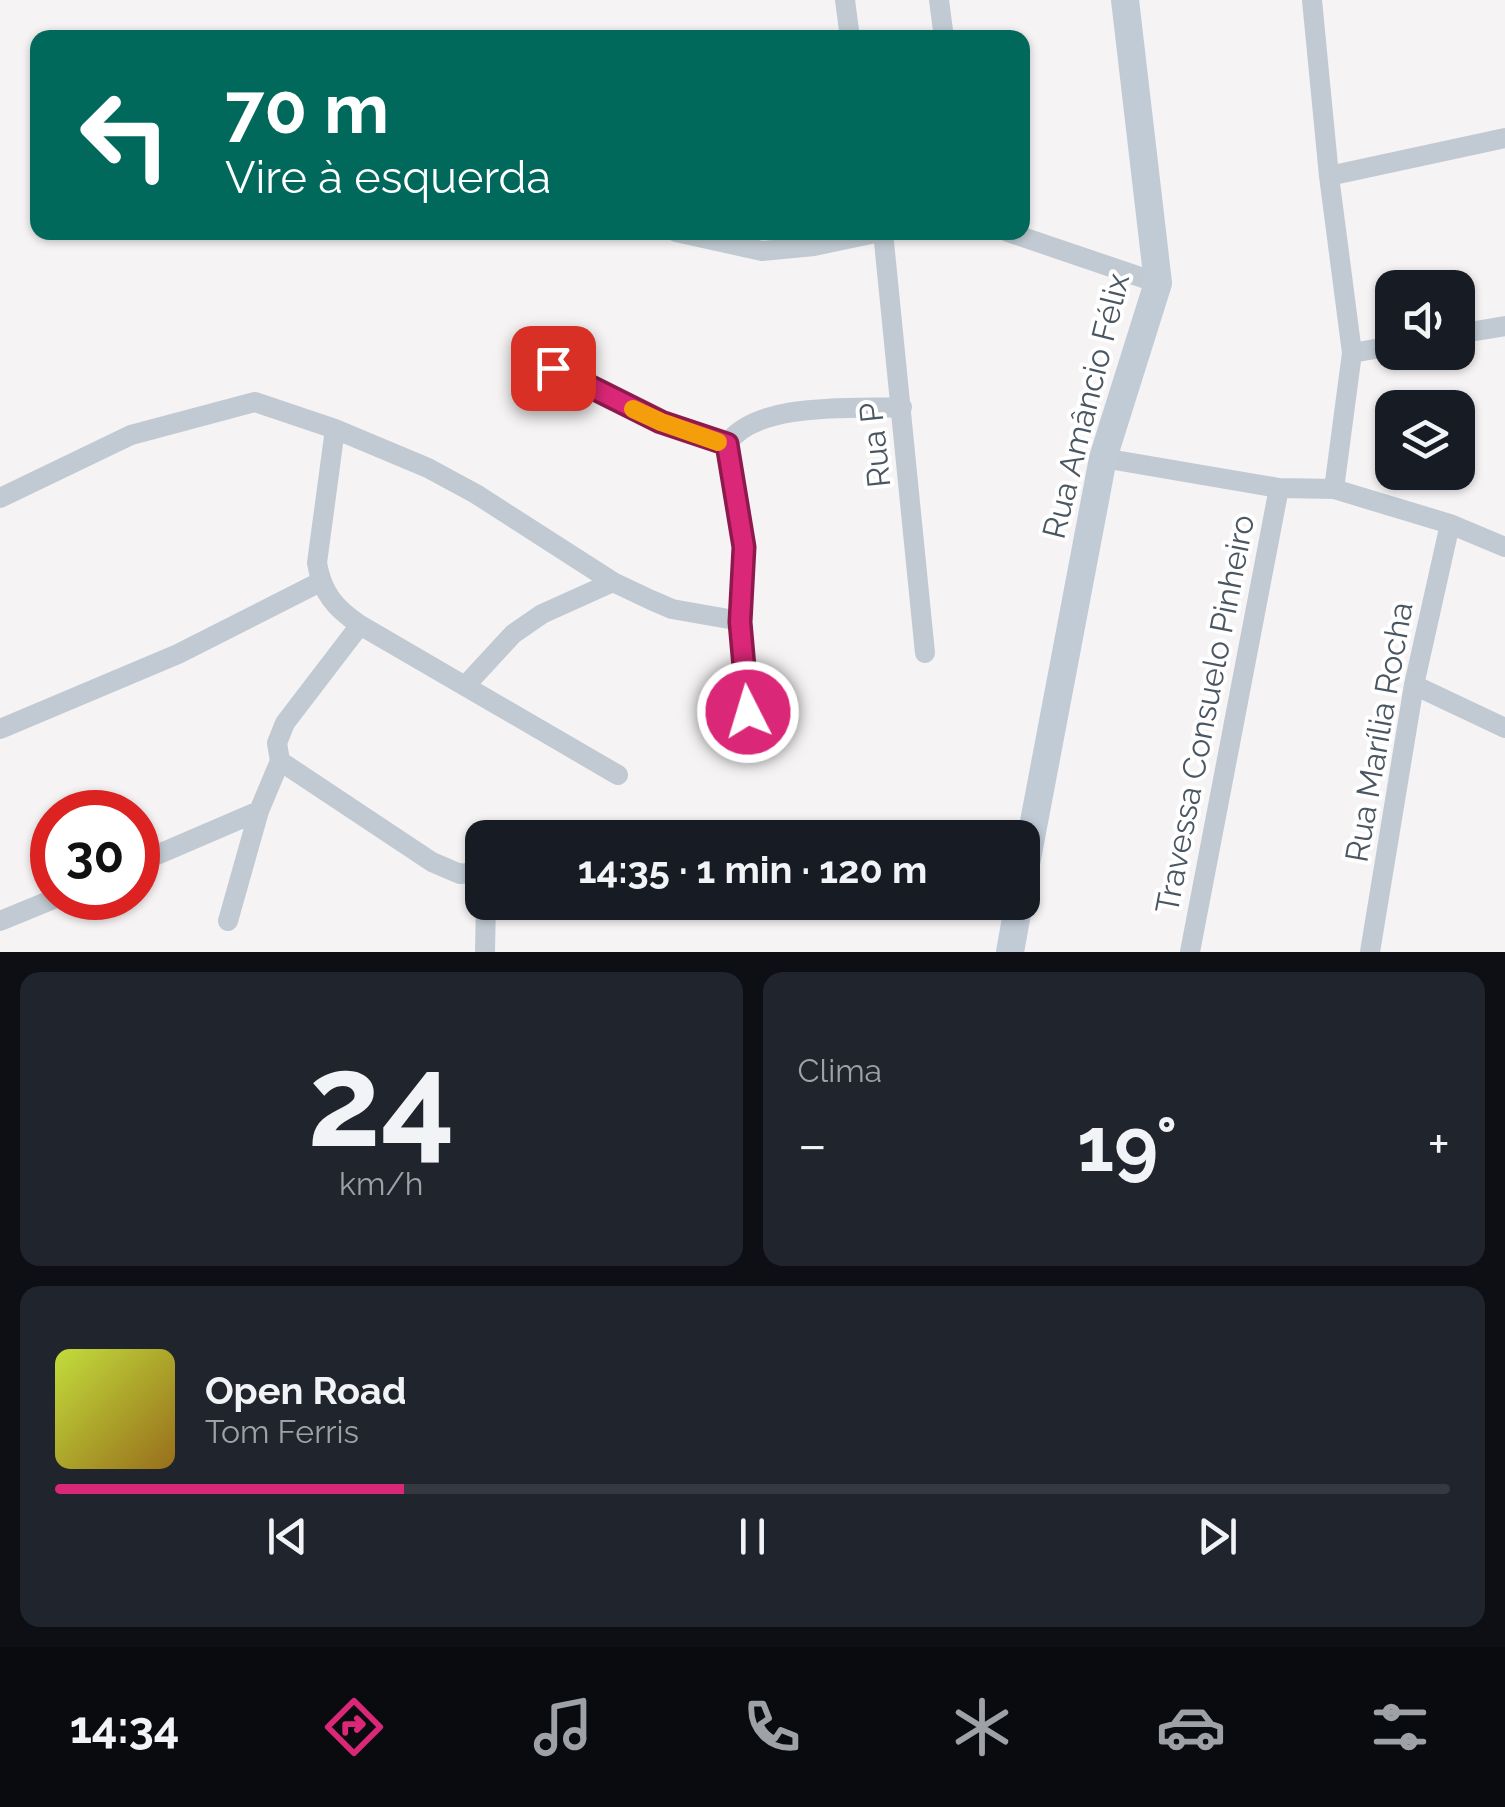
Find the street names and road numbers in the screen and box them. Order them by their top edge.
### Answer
street label: Rua Amâncio Félix [1035,270,1136,542]
street label: Rua P [852,401,897,489]
street label: Travessa Consuelo Pinheiro [1148,512,1261,916]
street label: Rua Marília Rocha [1337,599,1420,865]

